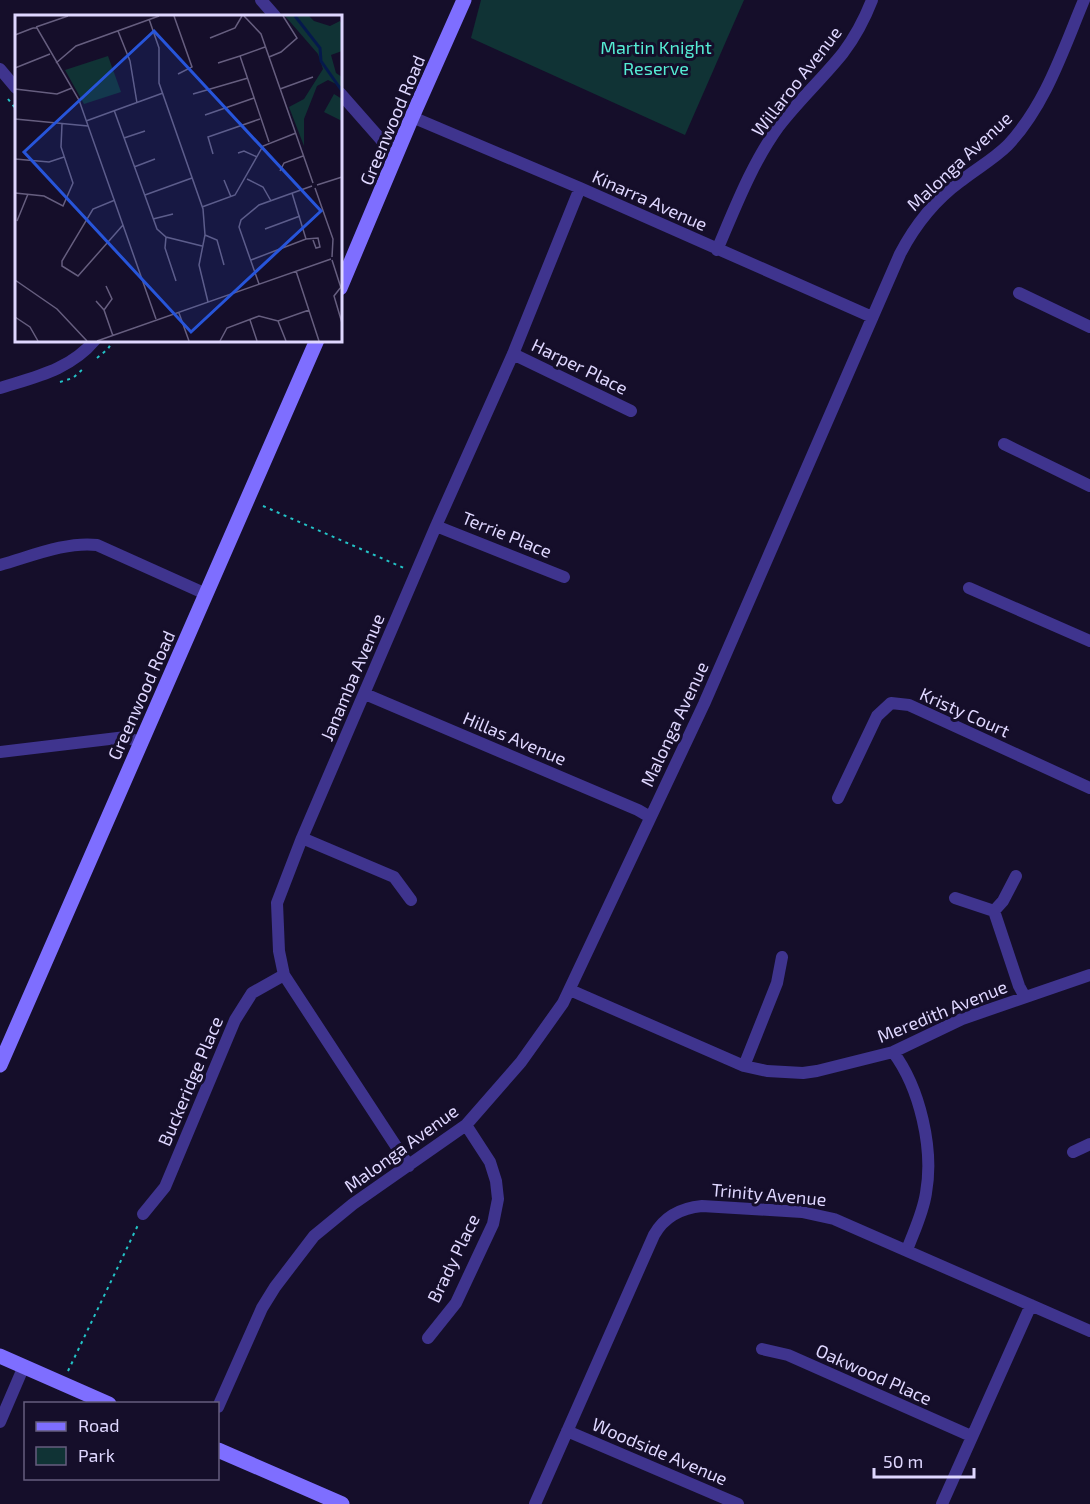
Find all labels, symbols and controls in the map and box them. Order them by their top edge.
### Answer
inset map [15,15,342,342]
street label: Willaroo Avenue [746,22,846,140]
park label: Martin Knight Reserve [600,36,712,79]
street label: Greenwood Road [355,52,429,188]
street label: Malonga Avenue [902,107,1016,215]
street label: Kinarra Avenue [589,165,711,235]
street label: Harper Place [528,333,632,399]
street label: Terrie Place [459,506,555,562]
street label: Janamba Avenue [315,610,389,744]
street label: Greenwood Road [103,627,179,763]
street label: Malonga Avenue [635,658,713,790]
street label: Kristy Court [917,682,1014,742]
street label: Hillas Avenue [460,706,570,770]
street label: Meredith Avenue [874,975,1010,1047]
street label: Buckeridge Place [153,1013,227,1149]
street label: Malonga Avenue [340,1099,462,1197]
street label: Trinity Avenue [711,1178,827,1210]
street label: Brady Place [422,1210,484,1306]
street label: Oakwood Place [813,1339,935,1409]
legend [24,1402,219,1480]
street label: Woodside Avenue [589,1413,731,1489]
text: Road [78,1414,119,1436]
scale bar [874,1441,974,1479]
text: Park [78,1444,115,1466]
text: 50 m [883,1450,923,1472]

